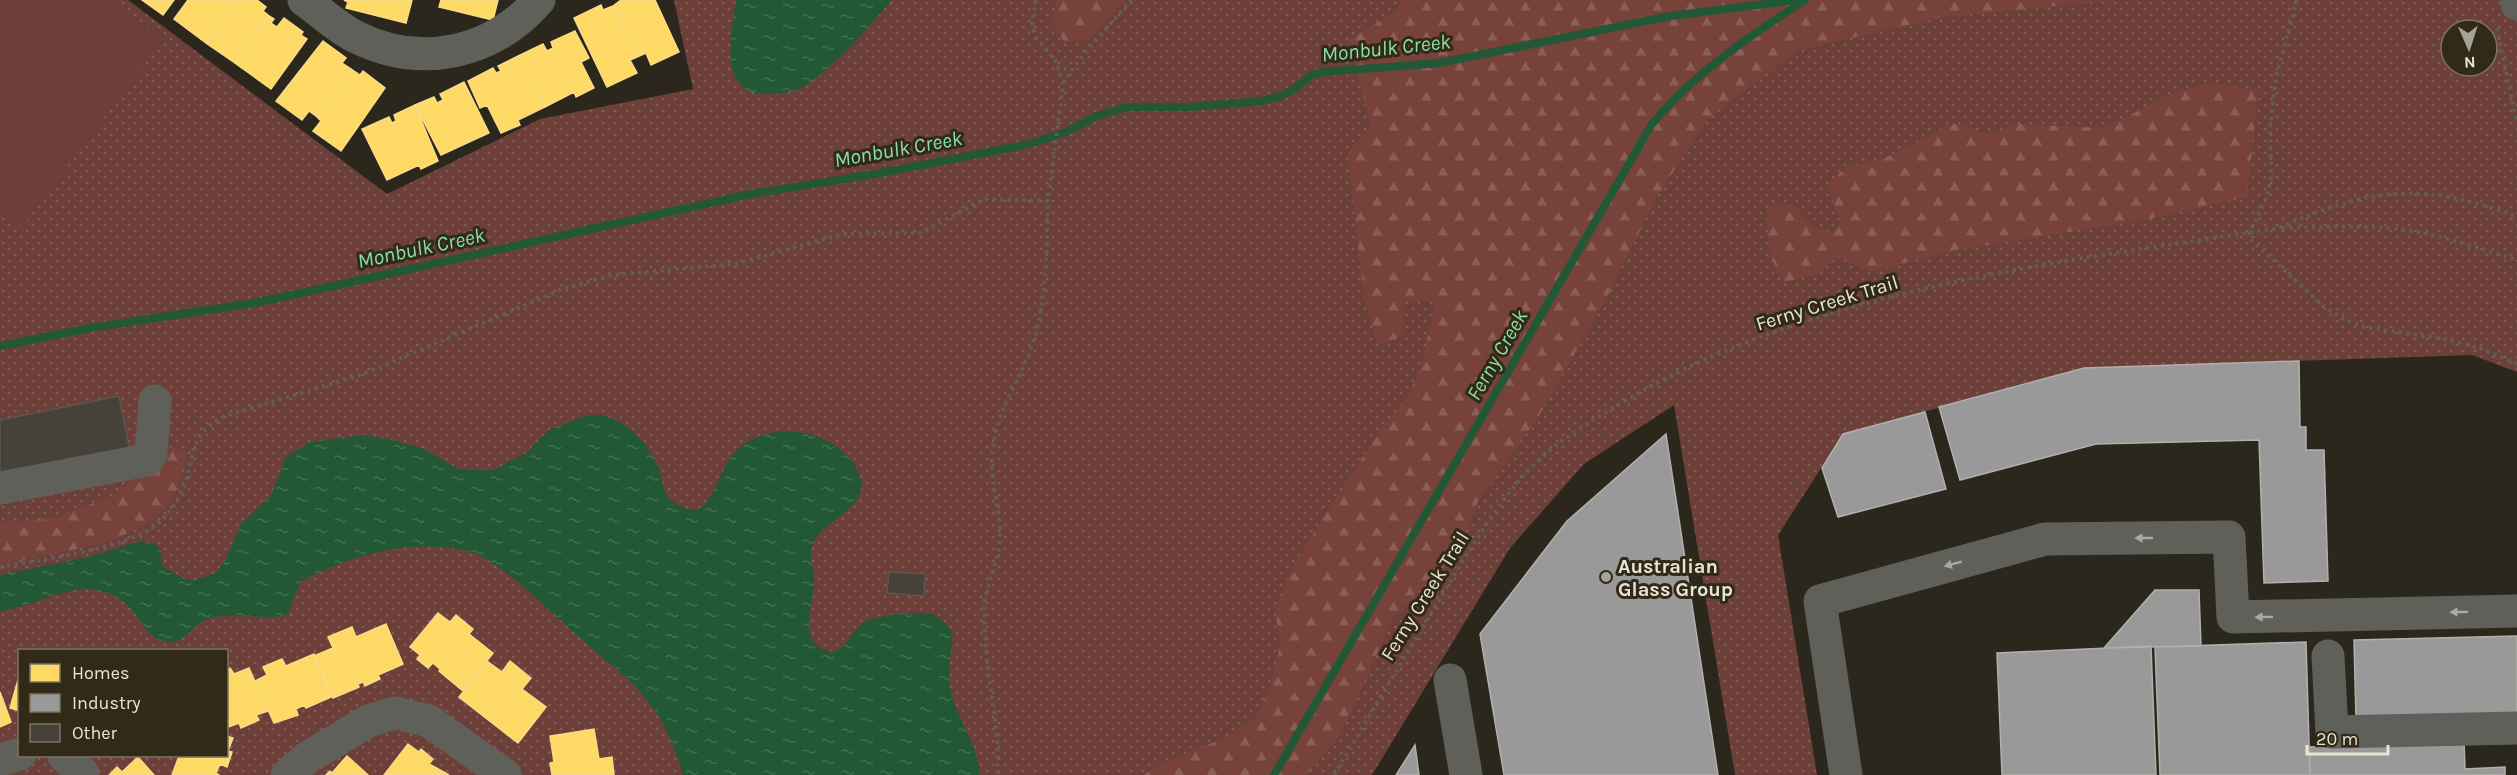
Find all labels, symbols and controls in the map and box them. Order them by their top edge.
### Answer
north arrow [2439,18,2499,78]
water label: Monbulk Creek [1320,29,1452,67]
text: N [2464,53,2476,72]
water label: Monbulk Creek [832,126,964,172]
water label: Monbulk Creek [355,223,487,273]
street label: Ferny Creek Trail [1753,270,1901,336]
water label: Ferny Creek [1462,305,1533,404]
street label: Ferny Creek Trail [1376,527,1474,665]
one-way arrow [2135,533,2154,543]
place label: Australian Glass Group [1618,555,1733,601]
one-way arrow [1944,560,1962,569]
marker: Australian Glass Group [1599,570,1613,584]
one-way arrow [2449,608,2468,617]
one-way arrow [2254,612,2273,621]
legend [18,649,228,757]
text: Homes [72,662,129,684]
text: Industry [72,692,141,714]
scale bar [2307,718,2388,756]
text: Other [72,722,117,744]
text: 20 m [2316,728,2358,750]

